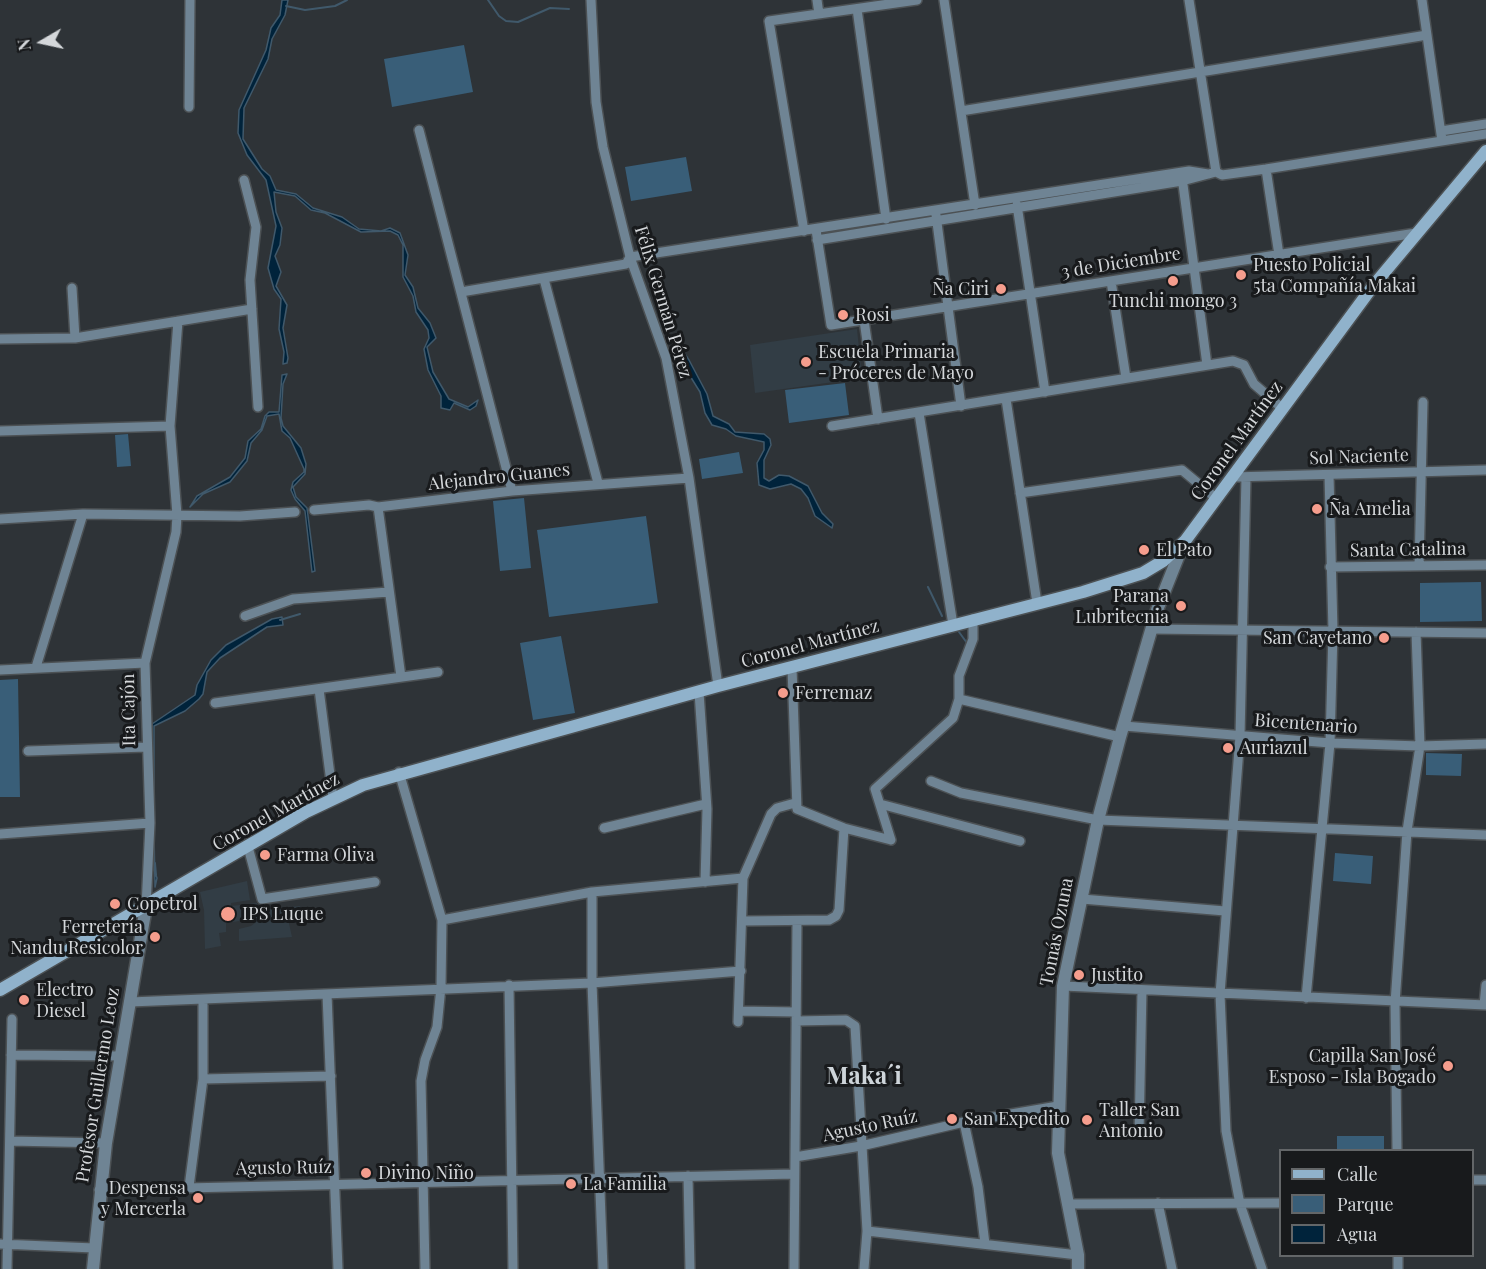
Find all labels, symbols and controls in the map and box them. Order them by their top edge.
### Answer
north arrow [12,12,72,72]
text: N [12,38,35,52]
street label: Félix Germán Pérez [630,223,696,381]
street label: 3 de Diciembre [1060,243,1182,283]
place label: Puesto Policial 5ta Compañía Makai [1253,254,1416,296]
marker: Puesto Policial 5ta Compañía Makai [1234,268,1248,282]
marker: Tunchi mongo 3 [1166,274,1180,288]
place label: Ña Ciri [932,278,989,300]
marker: Ña Ciri [994,282,1008,296]
place label: Tunchi mongo 3 [1109,290,1237,312]
place label: Rosi [855,304,890,326]
marker: Rosi [836,308,850,322]
place label: Escuela Primaria - Próceres de Mayo [818,341,974,384]
marker: Escuela Primaria - Próceres de Mayo [799,355,813,369]
street label: Coronel Martínez [1187,377,1287,505]
street label: Sol Naciente [1309,444,1409,470]
street label: Alejandro Guanes [427,459,571,495]
place label: Ña Amelia [1329,498,1411,520]
marker: Ña Amelia [1310,502,1324,516]
street label: Santa Catalina [1350,538,1466,562]
place label: El Pato [1156,539,1212,561]
marker: El Pato [1137,543,1151,557]
place label: Parana Lubritecnia [1075,585,1169,628]
marker: Parana Lubritecnia [1174,599,1188,613]
street label: Coronel Martínez [739,615,881,673]
place label: San Cayetano [1263,627,1372,649]
marker: San Cayetano [1377,631,1391,645]
street label: Ita Cajón [118,674,140,746]
place label: Ferremaz [795,682,872,704]
marker: Ferremaz [776,686,790,700]
street label: Bicentenario [1254,710,1358,738]
place label: Auriazul [1240,737,1308,759]
marker: Auriazul [1221,741,1235,755]
street label: Coronel Martínez [209,768,343,856]
place label: Farma Oliva [277,844,375,866]
marker: Farma Oliva [258,848,272,862]
street label: Tomás Ozuna [1036,876,1078,988]
place label: Copetrol [127,893,198,915]
marker: Copetrol [108,897,122,911]
place label: IPS Luque [242,903,324,925]
marker: IPS Luque [219,905,237,923]
place label: Ferretería Nandu Resicolor [10,916,143,958]
marker: Ferretería Nandu Resicolor [148,930,162,944]
place label: Justito [1091,964,1143,986]
marker: Justito [1072,968,1086,982]
place label: Electro Diesel [36,979,94,1022]
street label: Profesor Guillermo Leoz [72,986,124,1184]
marker: Electro Diesel [17,993,31,1007]
place label: Capilla San José Esposo - Isla Bogado [1268,1045,1436,1088]
marker: Capilla San José Esposo - Isla Bogado [1441,1059,1455,1073]
district label: Maka´i [826,1063,902,1091]
place label: Taller San Antonio [1099,1099,1180,1142]
street label: Agusto Ruíz [821,1105,919,1147]
place label: San Expedito [964,1108,1070,1130]
marker: San Expedito [945,1112,959,1126]
marker: Taller San Antonio [1080,1113,1094,1127]
legend [1279,1149,1474,1257]
street label: Agusto Ruíz [236,1156,332,1180]
place label: Divino Niño [378,1162,474,1184]
text: Calle [1337,1162,1378,1186]
marker: Divino Niño [359,1166,373,1180]
place label: La Familia [583,1173,667,1195]
place label: Despensa y Mercerla [101,1177,186,1220]
marker: La Familia [564,1177,578,1191]
marker: Despensa y Mercerla [191,1191,205,1205]
text: Parque [1337,1192,1394,1216]
text: Agua [1337,1222,1377,1246]

